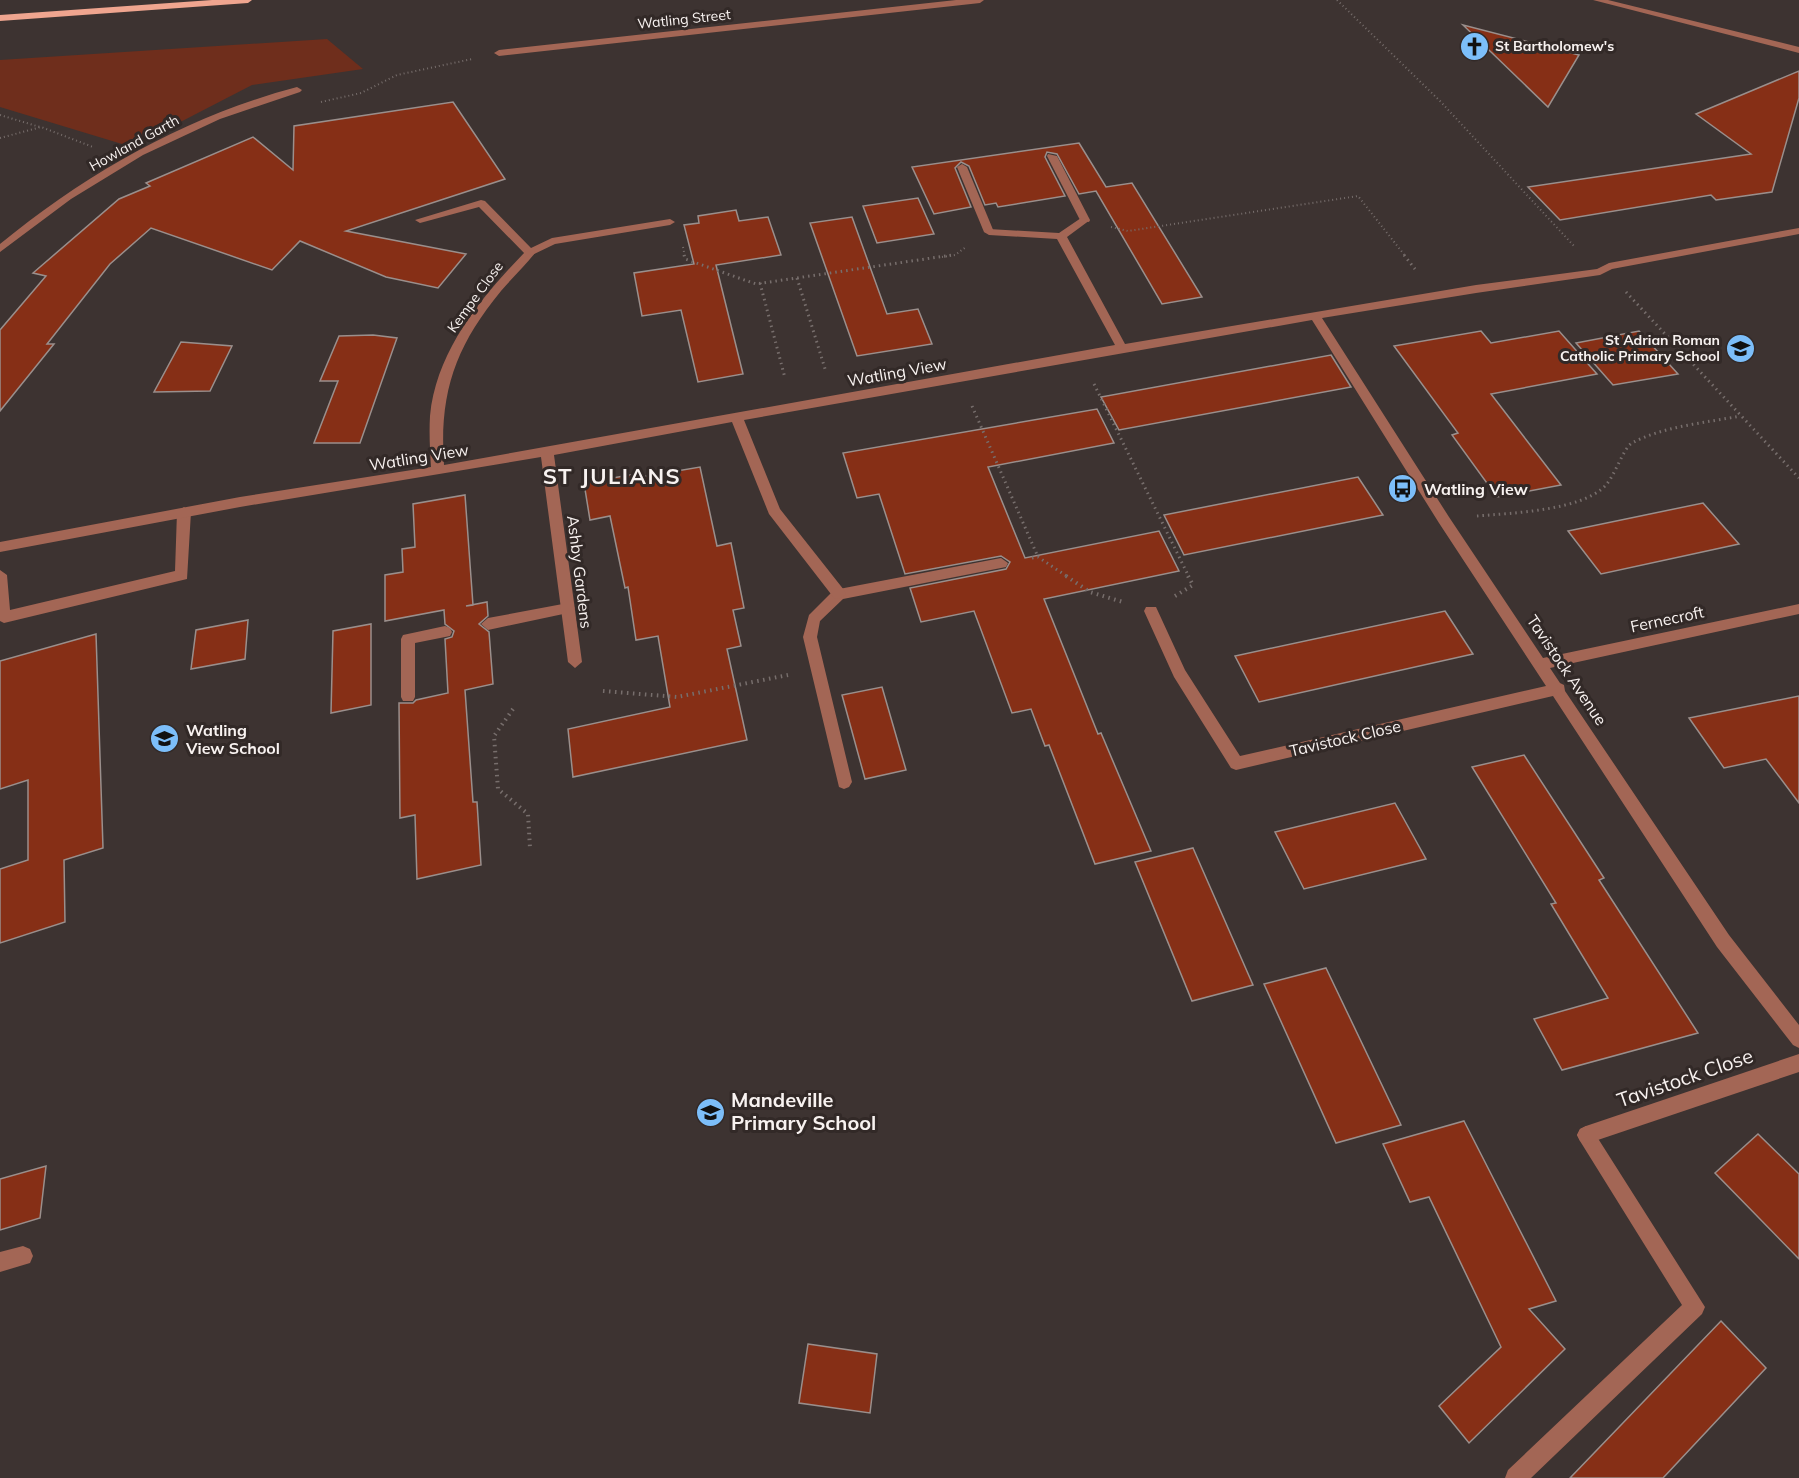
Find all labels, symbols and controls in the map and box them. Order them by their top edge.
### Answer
street label: Watling Street [636,5,732,33]
church icon: St Bartholomew's [1458,30,1490,62]
place label: St Bartholomew's [1495,37,1614,55]
street label: Howland Garth [86,111,182,175]
street label: Kempe Close [443,258,507,336]
place label: St Adrian Roman Catholic Primary School [1560,331,1720,365]
school or university icon: St Adrian Roman Catholic Primary School [1725,332,1757,364]
street label: Watling View [846,353,948,391]
street label: Watling View [368,439,470,475]
district label: ST JULIANS [543,462,681,490]
bus stop icon: Watling View [1387,473,1419,505]
place label: Watling View [1424,479,1528,499]
street label: Ashby Gardens [563,514,597,630]
street label: Fernecroft [1628,601,1706,637]
street label: Tavistock Avenue [1523,611,1611,729]
street label: Tavistock Close [1287,715,1403,761]
place label: Watling View School [185,720,280,758]
school or university icon: Watling View School [149,723,181,755]
street label: Tavistock Close [1614,1043,1756,1112]
place label: Mandeville Primary School [731,1087,876,1135]
school or university icon: Mandeville Primary School [694,1096,726,1128]

